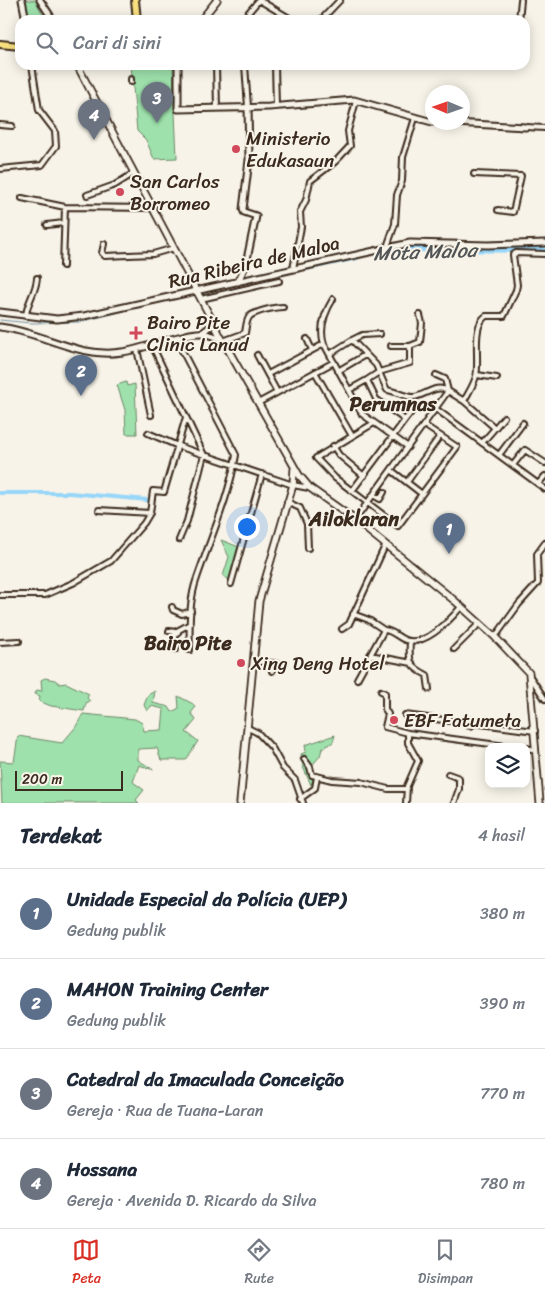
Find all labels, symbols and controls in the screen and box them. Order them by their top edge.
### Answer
search box [15,15,530,70]
text: Cari di sini [73,26,161,59]
icon: search [33,29,61,57]
pin: 3 [141,82,173,123]
north arrow [425,85,470,130]
pin: 4 [78,99,110,140]
place label: Ministerio Edukasaun [246,122,334,177]
marker: Ministerio Edukasaun [230,143,242,155]
place label: San Carlos Borromeo [130,165,220,220]
marker: San Carlos Borromeo [114,186,126,198]
street label: Rua Ribeira de Maloa [165,226,343,298]
water label: Mota Maloa [373,233,480,271]
place label: Bairo Pite Clinic Lanud [147,306,249,361]
marker: Bairo Pite Clinic Lanud [129,326,143,340]
pin: 2 [65,355,97,396]
district label: Perumnas [350,387,437,422]
district label: Ailoklaran [308,502,399,537]
pin: 1 [433,513,465,554]
your location [234,514,260,540]
district label: Bairo Pite [144,626,233,661]
place label: Xing Deng Hotel [250,647,385,680]
marker: Xing Deng Hotel [235,657,247,669]
place label: EBF Fatumeta [404,704,522,737]
marker: EBF Fatumeta [388,714,400,726]
map controls [485,743,530,788]
button: layers [485,743,530,788]
text: 200 m [22,767,62,792]
scale bar [15,768,122,791]
text: Terdekat [20,817,102,855]
text: 4 hasil [478,821,525,850]
text: Unidade Especial da Polícia (UEP) [67,883,346,916]
text: 1 [33,899,39,928]
text: 380 m [480,899,525,928]
text: Gedung publik [67,916,166,945]
text: MAHON Training Center [67,973,268,1006]
text: 2 [31,989,41,1018]
text: 390 m [480,989,525,1018]
text: Gedung publik [67,1006,166,1035]
text: Catedral da Imaculada Conceição [67,1063,344,1096]
text: 3 [32,1079,40,1108]
text: 770 m [480,1079,525,1108]
text: Gereja · Rua de Tuana-Laran [67,1096,263,1125]
text: Hossana [67,1153,137,1186]
text: 4 [31,1169,41,1198]
text: 780 m [480,1169,525,1198]
text: Gereja · Avenida D. Ricardo da Silva [67,1186,317,1215]
tab: Peta [72,1236,101,1291]
tab: Rute [245,1236,274,1291]
tab: Disimpan [418,1236,473,1291]

